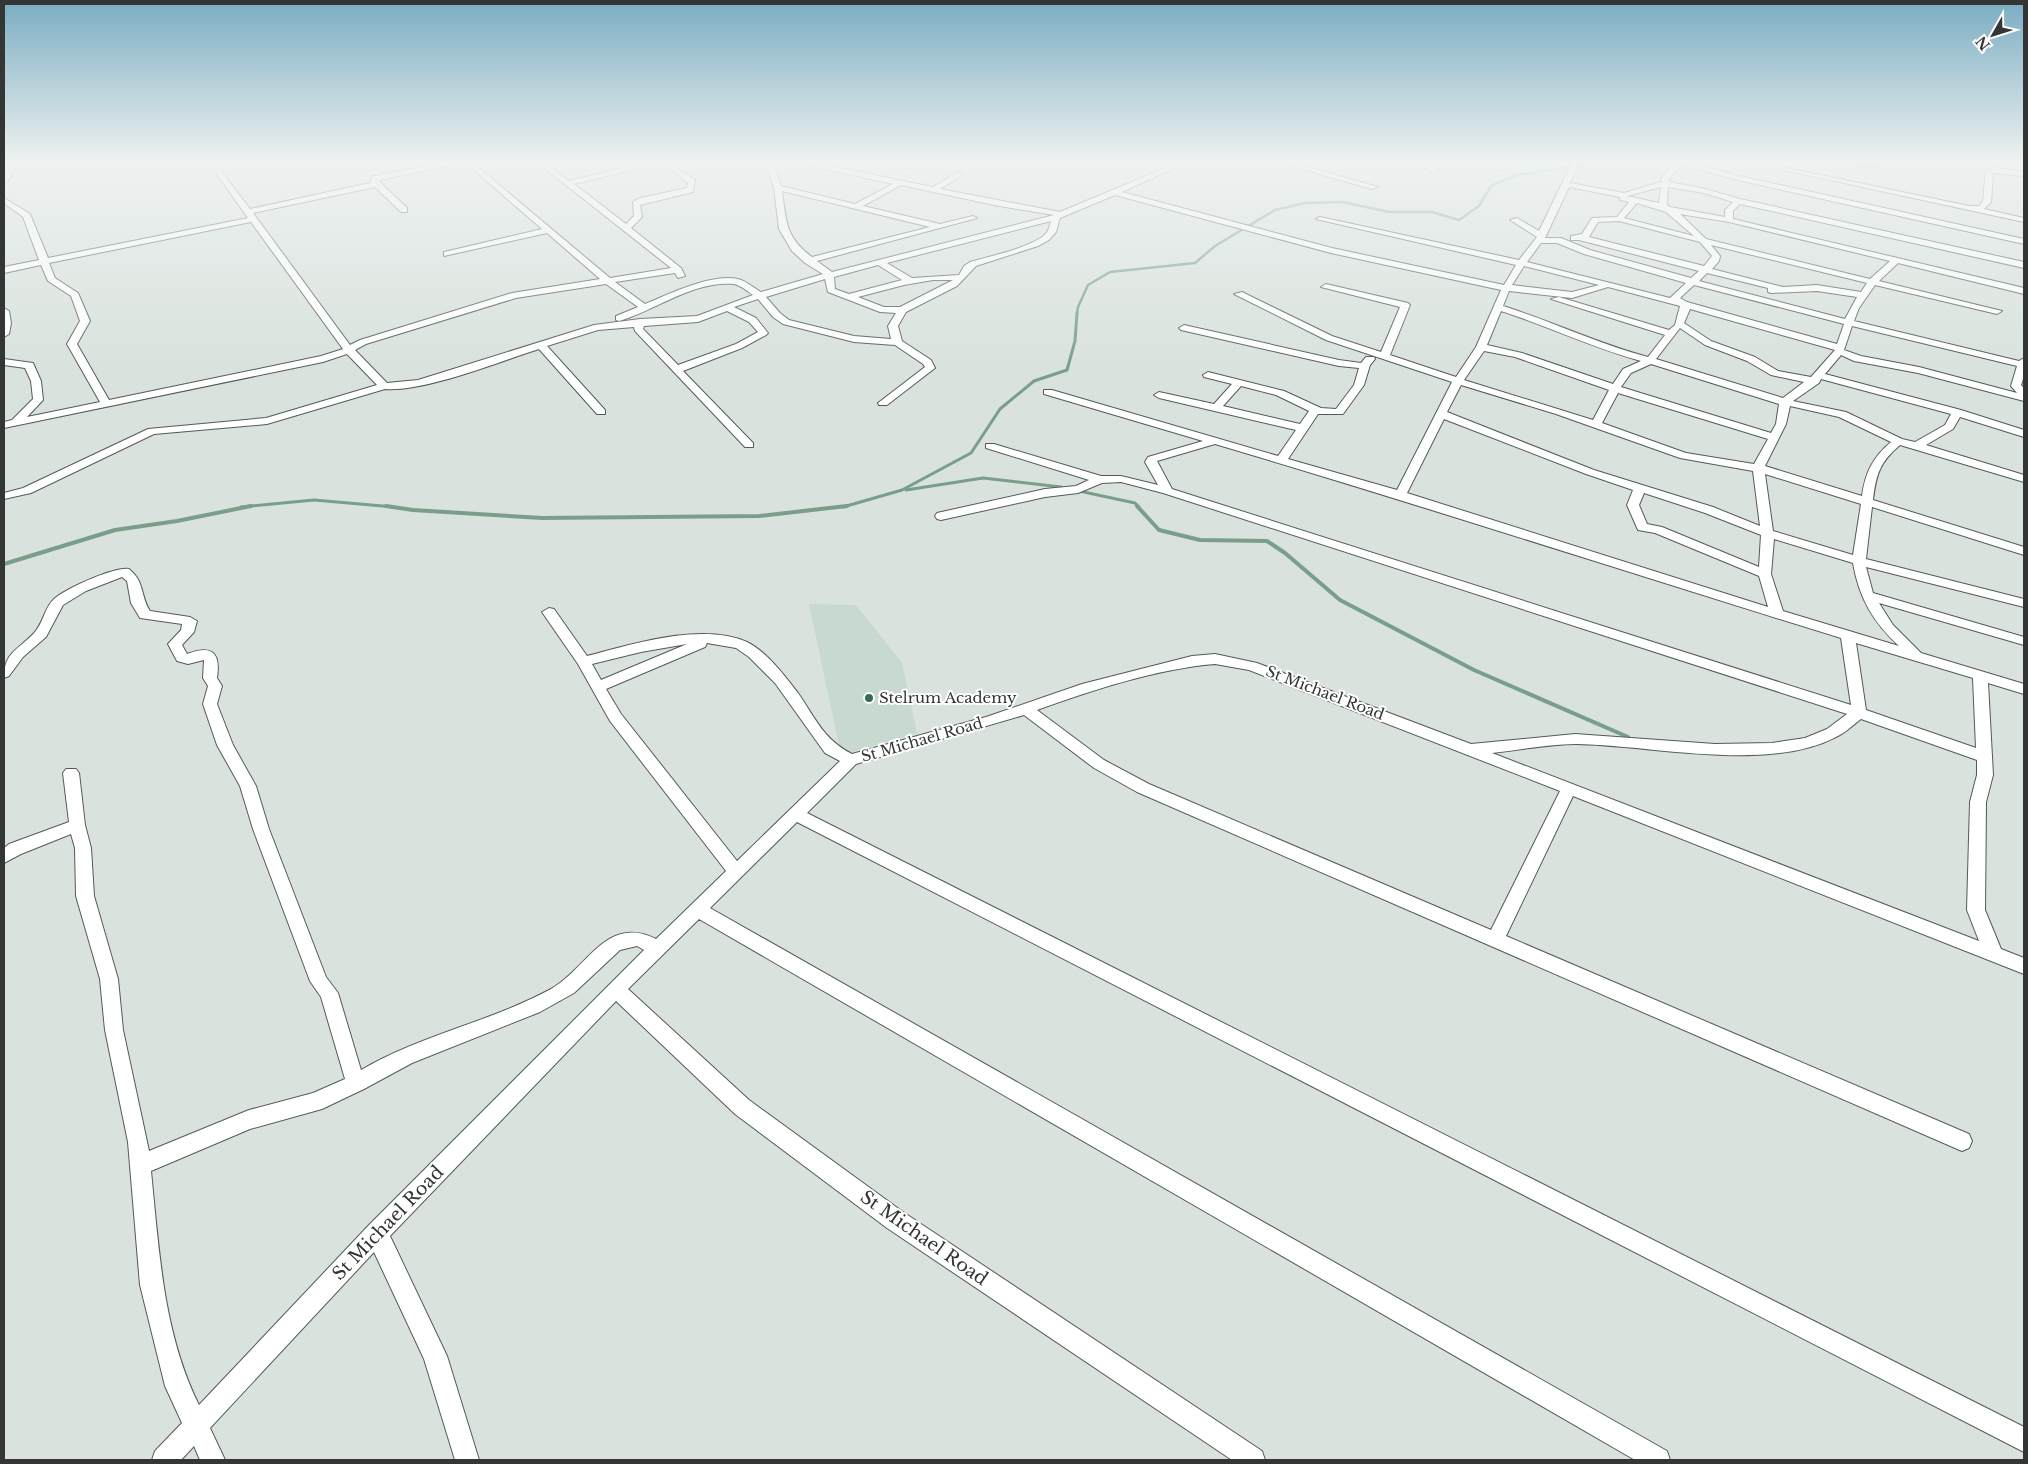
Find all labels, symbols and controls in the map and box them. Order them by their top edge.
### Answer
north arrow [1968,10,2018,60]
text: N [1972,32,1994,54]
street label: St Michael Road [1263,661,1387,724]
place label: Stelrum Academy [879,688,1017,707]
marker: Stelrum Academy [863,692,875,704]
street label: St Michael Road [859,713,985,766]
street label: St Michael Road [328,1161,448,1285]
street label: St Michael Road [856,1186,992,1290]

